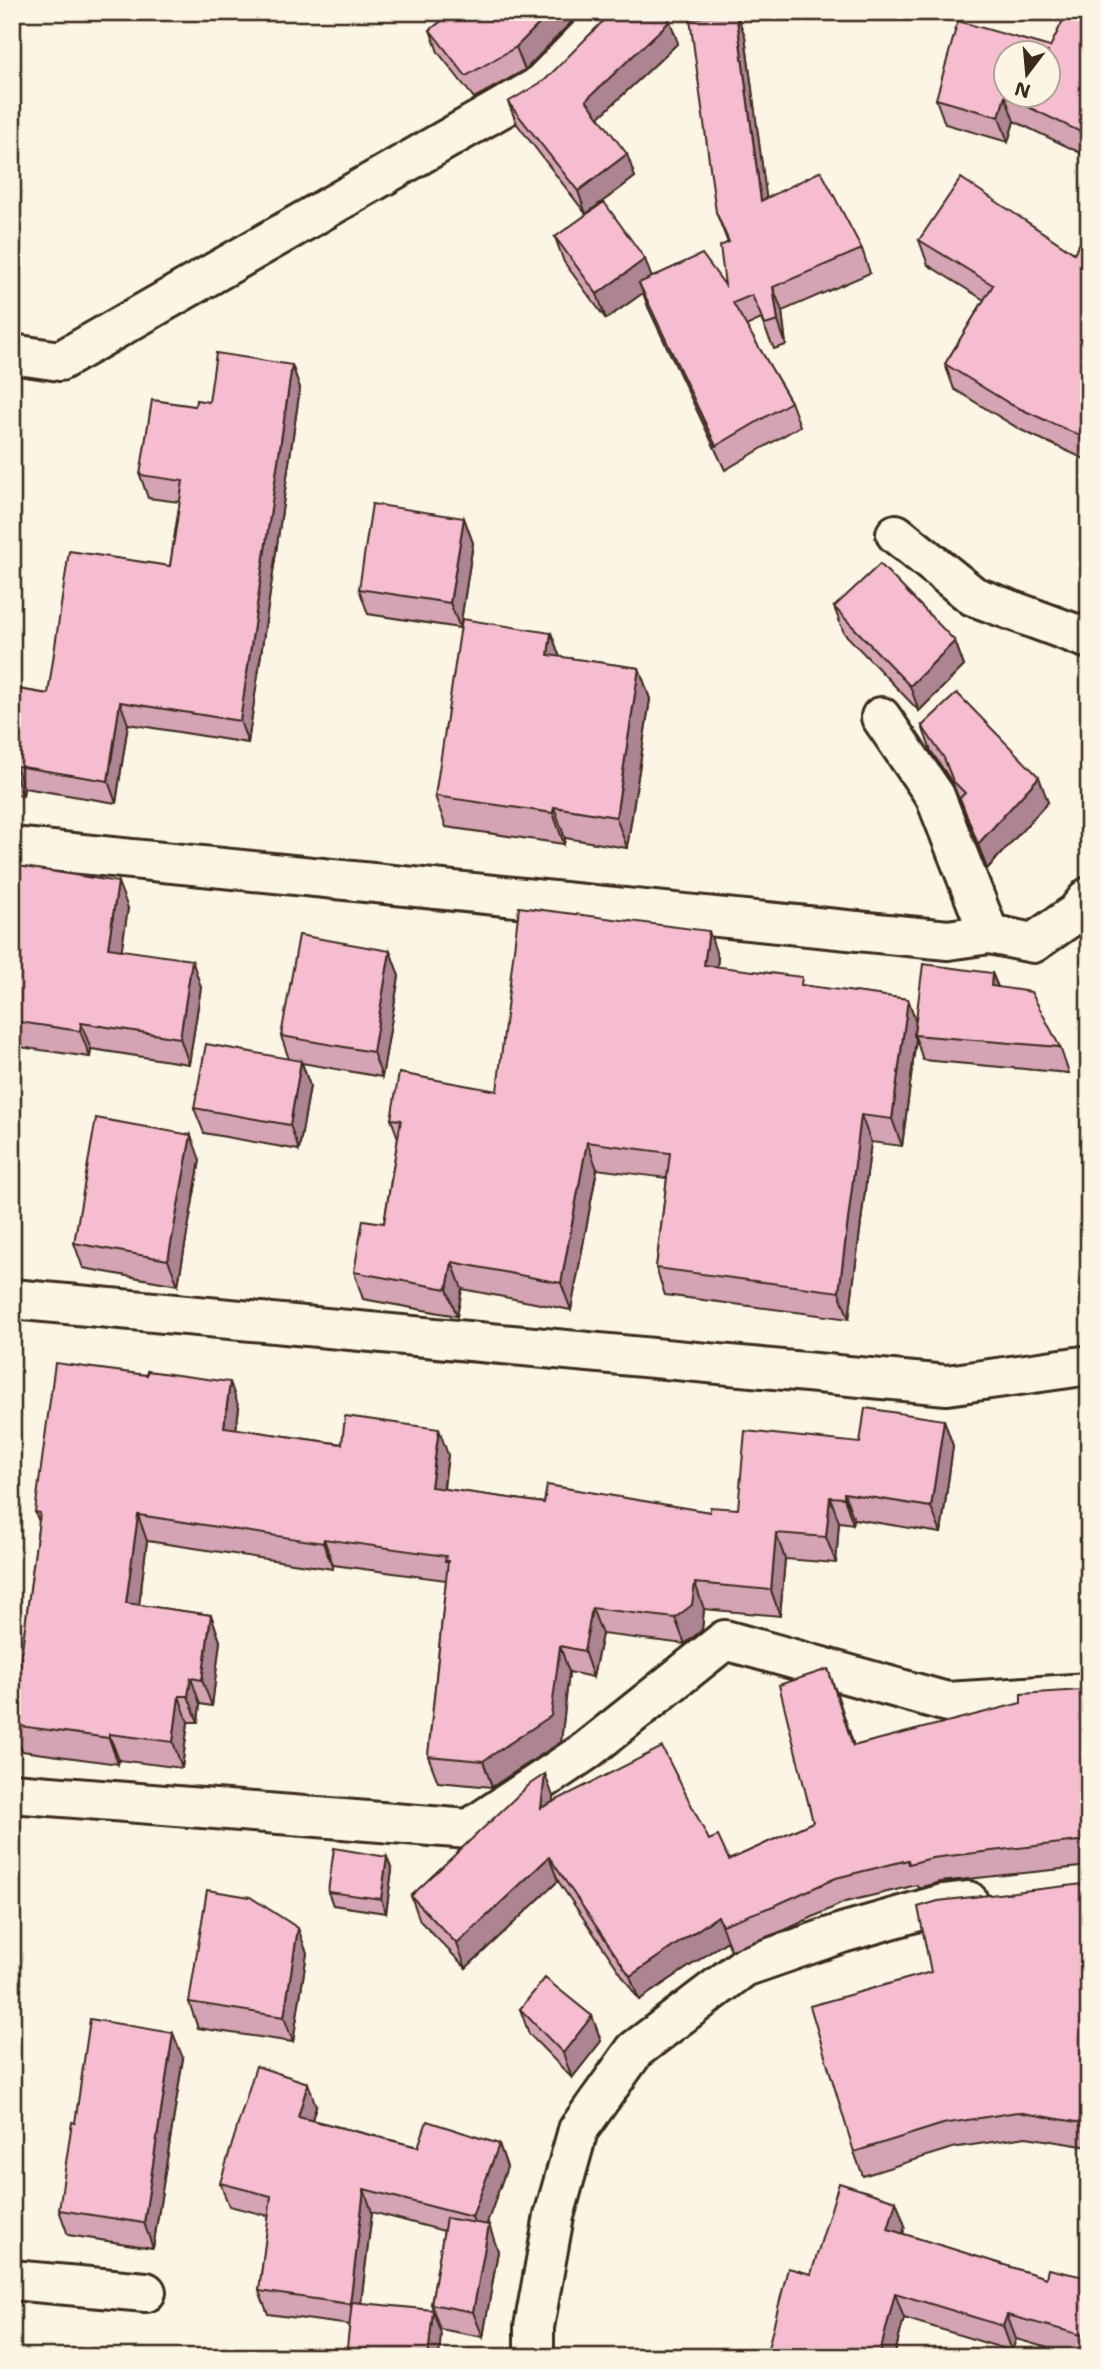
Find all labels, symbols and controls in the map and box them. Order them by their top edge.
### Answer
north arrow [992,38,1062,108]
text: N [1012,76,1033,104]

